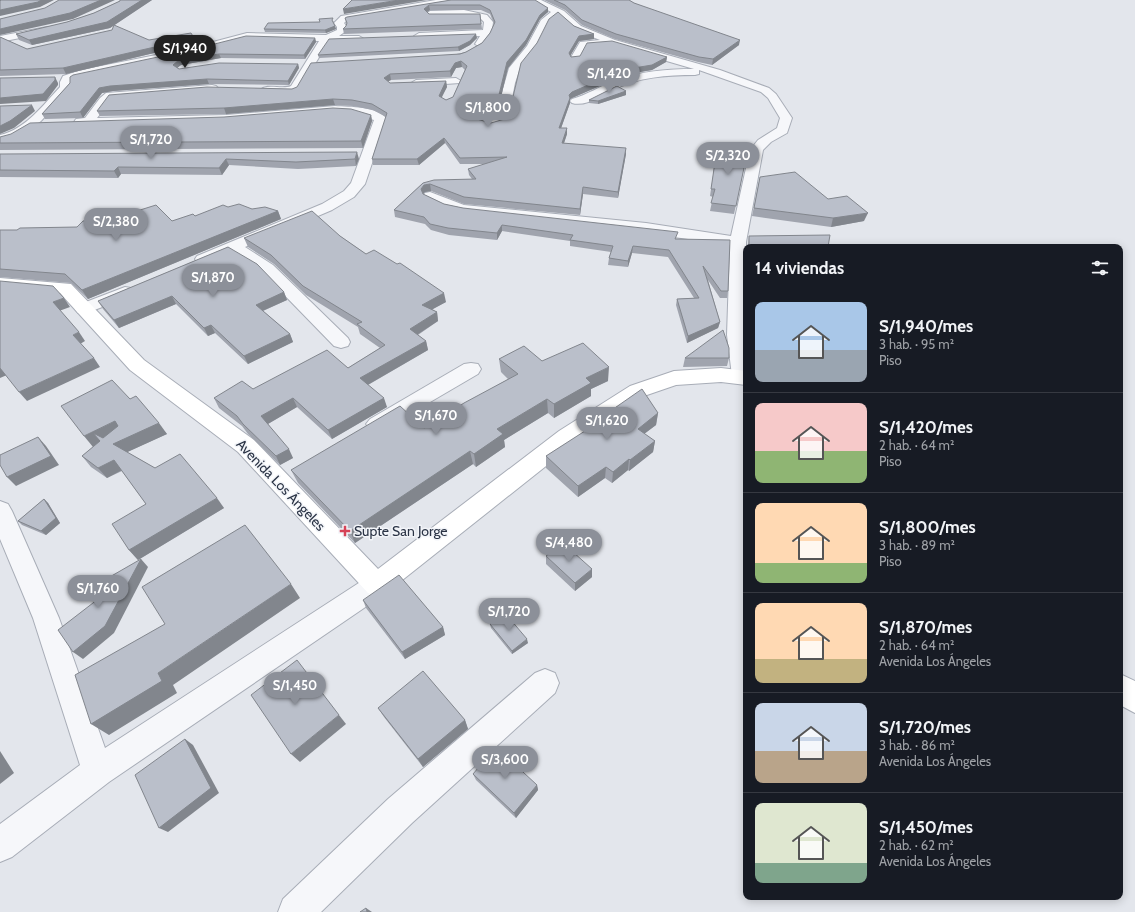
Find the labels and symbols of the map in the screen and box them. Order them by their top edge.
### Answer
pin: S/1,940 [148,35,222,69]
pin: S/1,420 [572,60,646,94]
pin: S/1,800 [451,94,525,128]
pin: S/1,720 [114,126,188,160]
pin: S/2,320 [691,142,765,176]
pin: S/2,380 [79,208,153,242]
pin: S/1,870 [176,264,250,298]
pin: S/1,670 [399,402,473,436]
pin: S/1,620 [570,407,644,441]
street label: Avenida Los Ángeles [233,435,330,535]
place label: Supte San Jorge [354,522,448,540]
marker: Supte San Jorge [339,525,351,537]
pin: S/4,480 [532,529,606,563]
pin: S/1,760 [61,575,135,609]
pin: S/1,720 [472,598,546,632]
pin: S/1,450 [258,672,332,706]
pin: S/3,600 [468,746,542,780]

